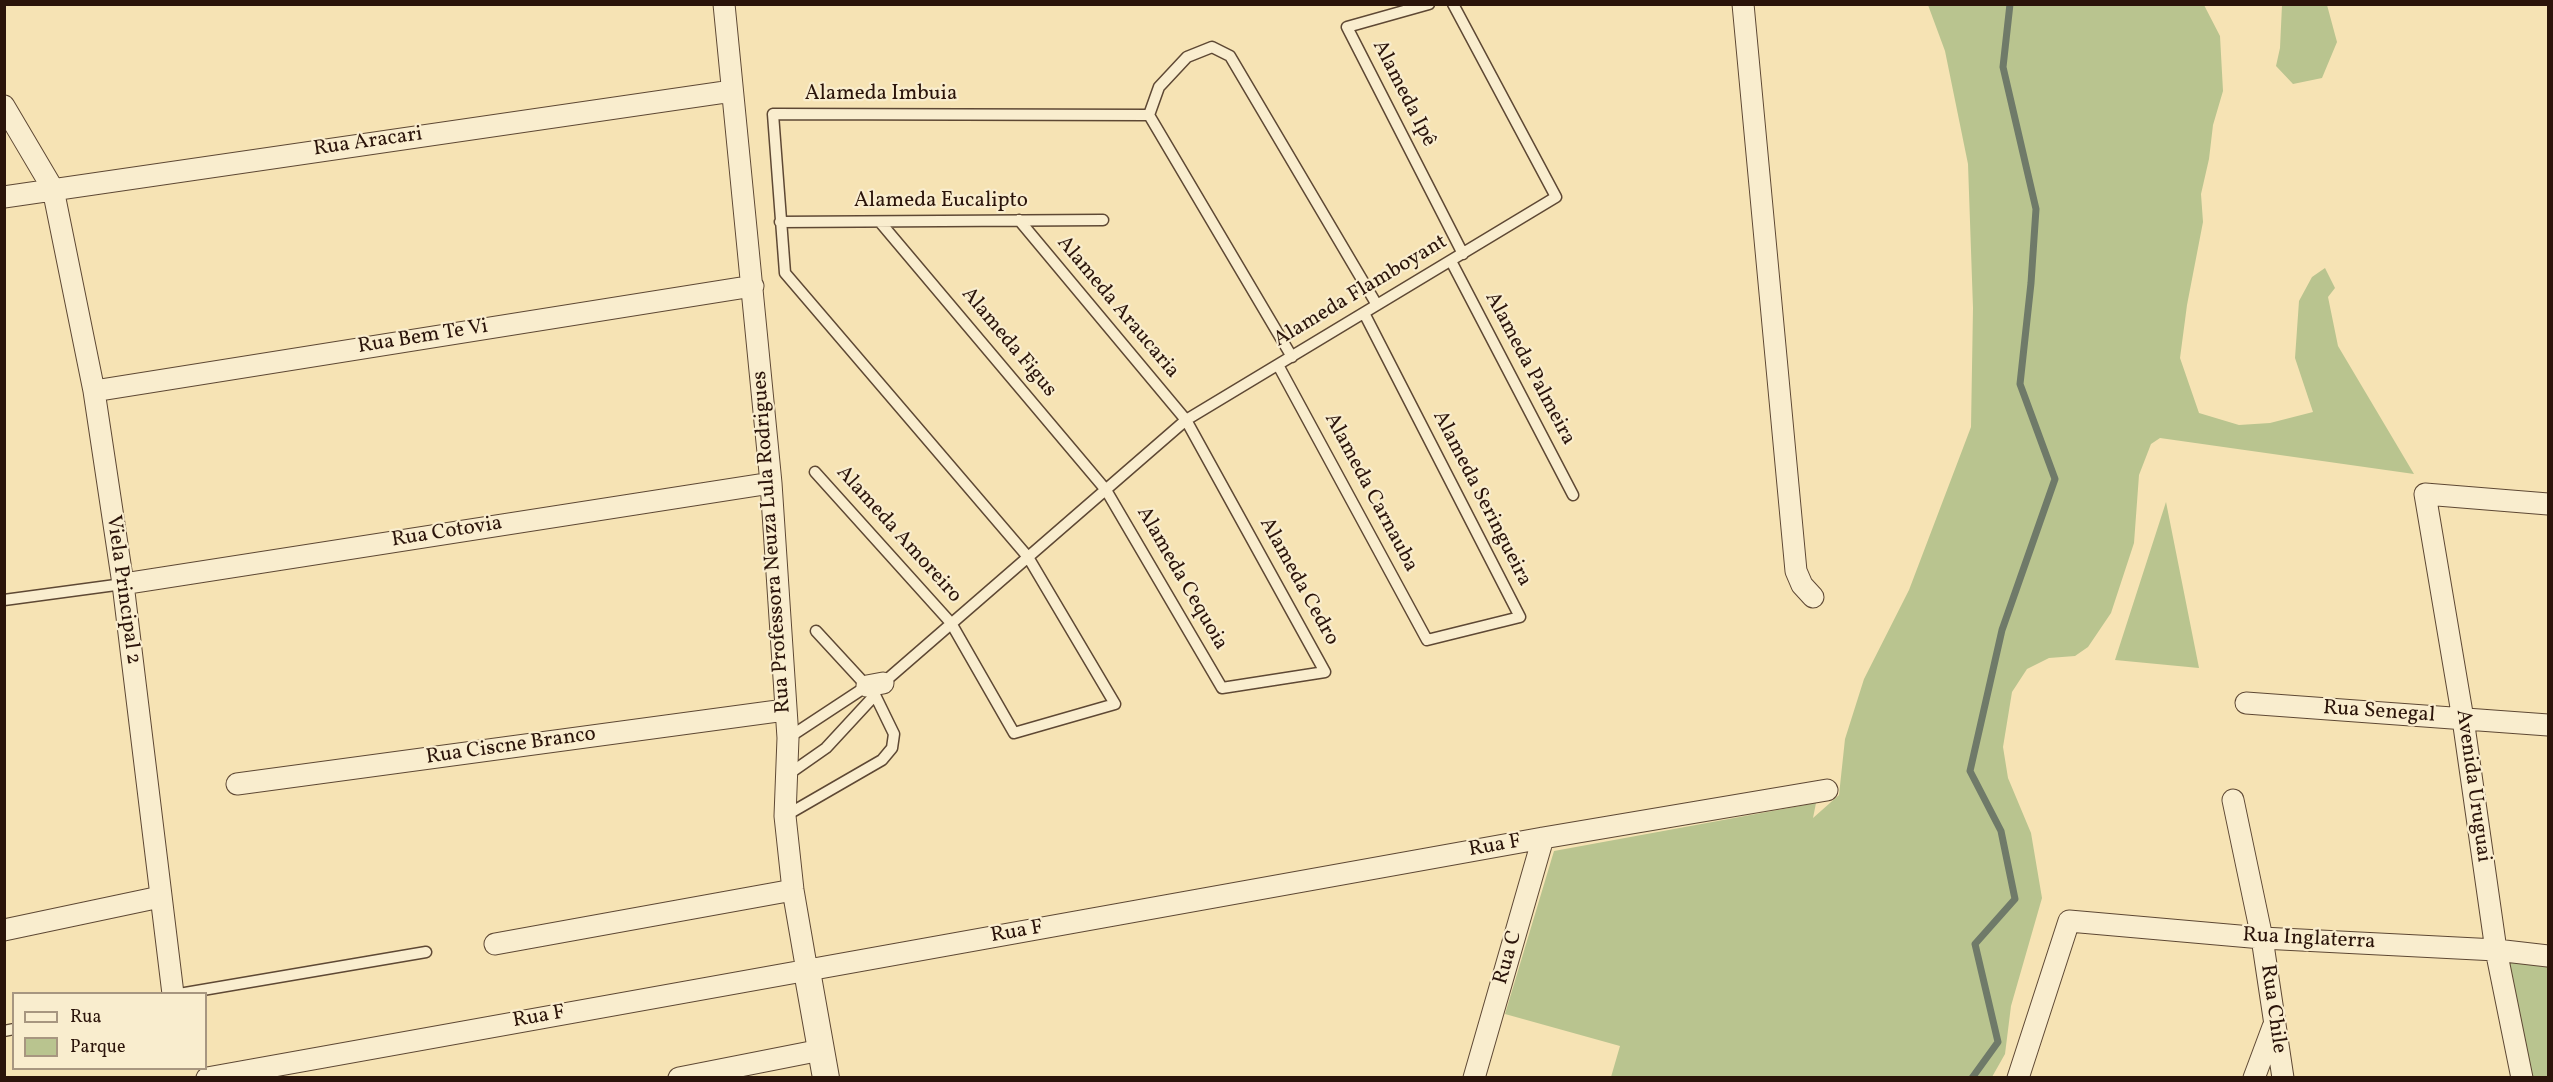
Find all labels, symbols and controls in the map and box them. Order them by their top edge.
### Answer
street label: Alameda Ipê [1365,37,1441,151]
street label: Alameda Imbuia [805,82,957,108]
street label: Rua Aracari [312,123,424,163]
street label: Alameda Eucalipto [854,189,1028,215]
street label: Alameda Flamboyant [1270,230,1452,354]
street label: Alameda Araucaria [1050,232,1184,384]
street label: Alameda Figus [955,283,1061,403]
street label: Alameda Palmeira [1478,288,1580,450]
street label: Rua Bem Te Vi [356,315,490,361]
street label: Rua Professora Neuza Lula Rodrigues [748,370,798,714]
street label: Alameda Seringueira [1426,407,1536,591]
street label: Alameda Carnauba [1317,409,1423,577]
street label: Alameda Amoreiro [830,461,966,609]
street label: Alameda Cequoia [1130,503,1232,655]
street label: Rua Cotovia [390,512,504,554]
street label: Viela Principal 2 [99,514,145,666]
street label: Alameda Cedro [1253,514,1343,650]
street label: Rua Senegal [2322,697,2436,729]
street label: Avenida Uruguai [2449,708,2495,864]
street label: Rua Ciscne Branco [424,723,598,771]
street label: Rua F [1467,830,1523,864]
street label: Rua F [989,916,1045,950]
street label: Rua Inglaterra [2242,924,2376,956]
street label: Rua C [1489,928,1529,988]
street label: Rua Chile [2253,963,2291,1055]
legend [12,992,207,1070]
street label: Rua F [511,1001,567,1035]
text: Rua [70,1005,101,1030]
text: Parque [70,1035,125,1060]

